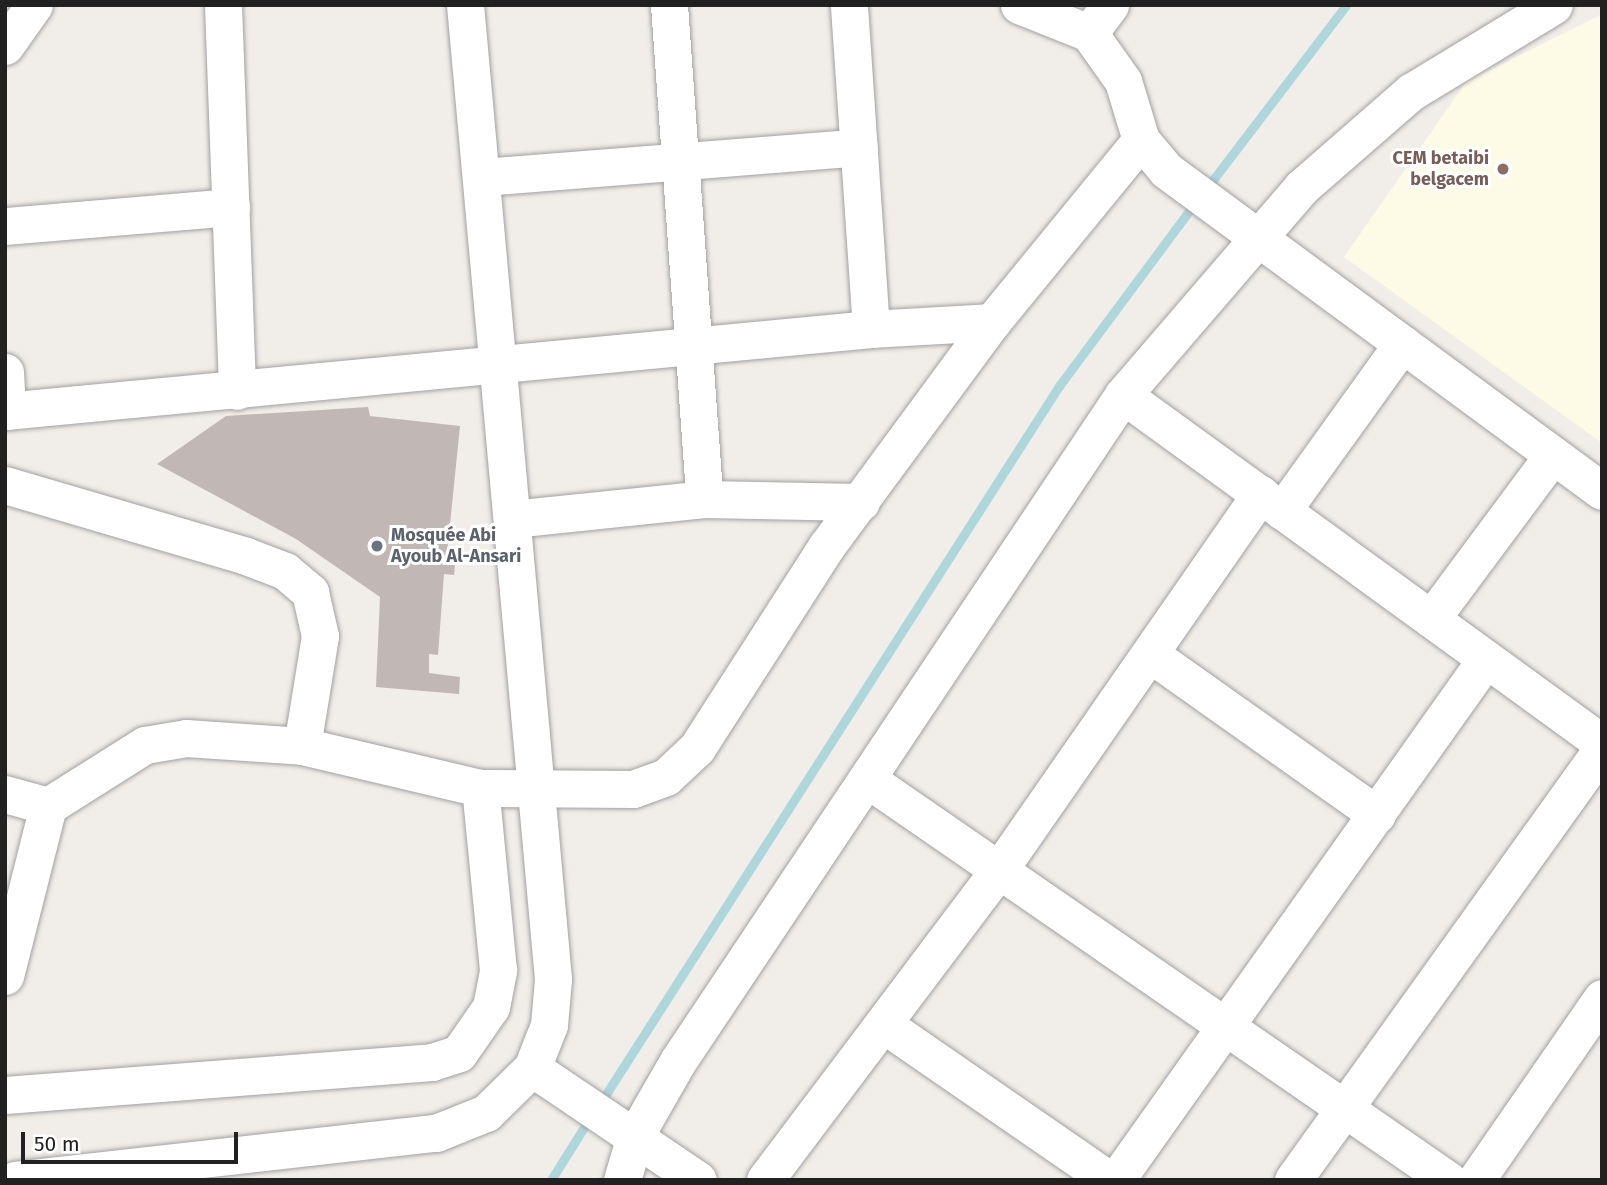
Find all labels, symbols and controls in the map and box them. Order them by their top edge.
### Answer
place label: CEM betaibi belgacem [1393,148,1489,190]
marker: CEM betaibi belgacem [1495,161,1511,177]
place label: Mosquée Abi Ayoub Al-Ansari [391,525,521,568]
marker: Mosquée Abi Ayoub Al-Ansari [369,538,385,554]
scale bar [24,1118,242,1162]
text: 50 m [34,1131,80,1157]

